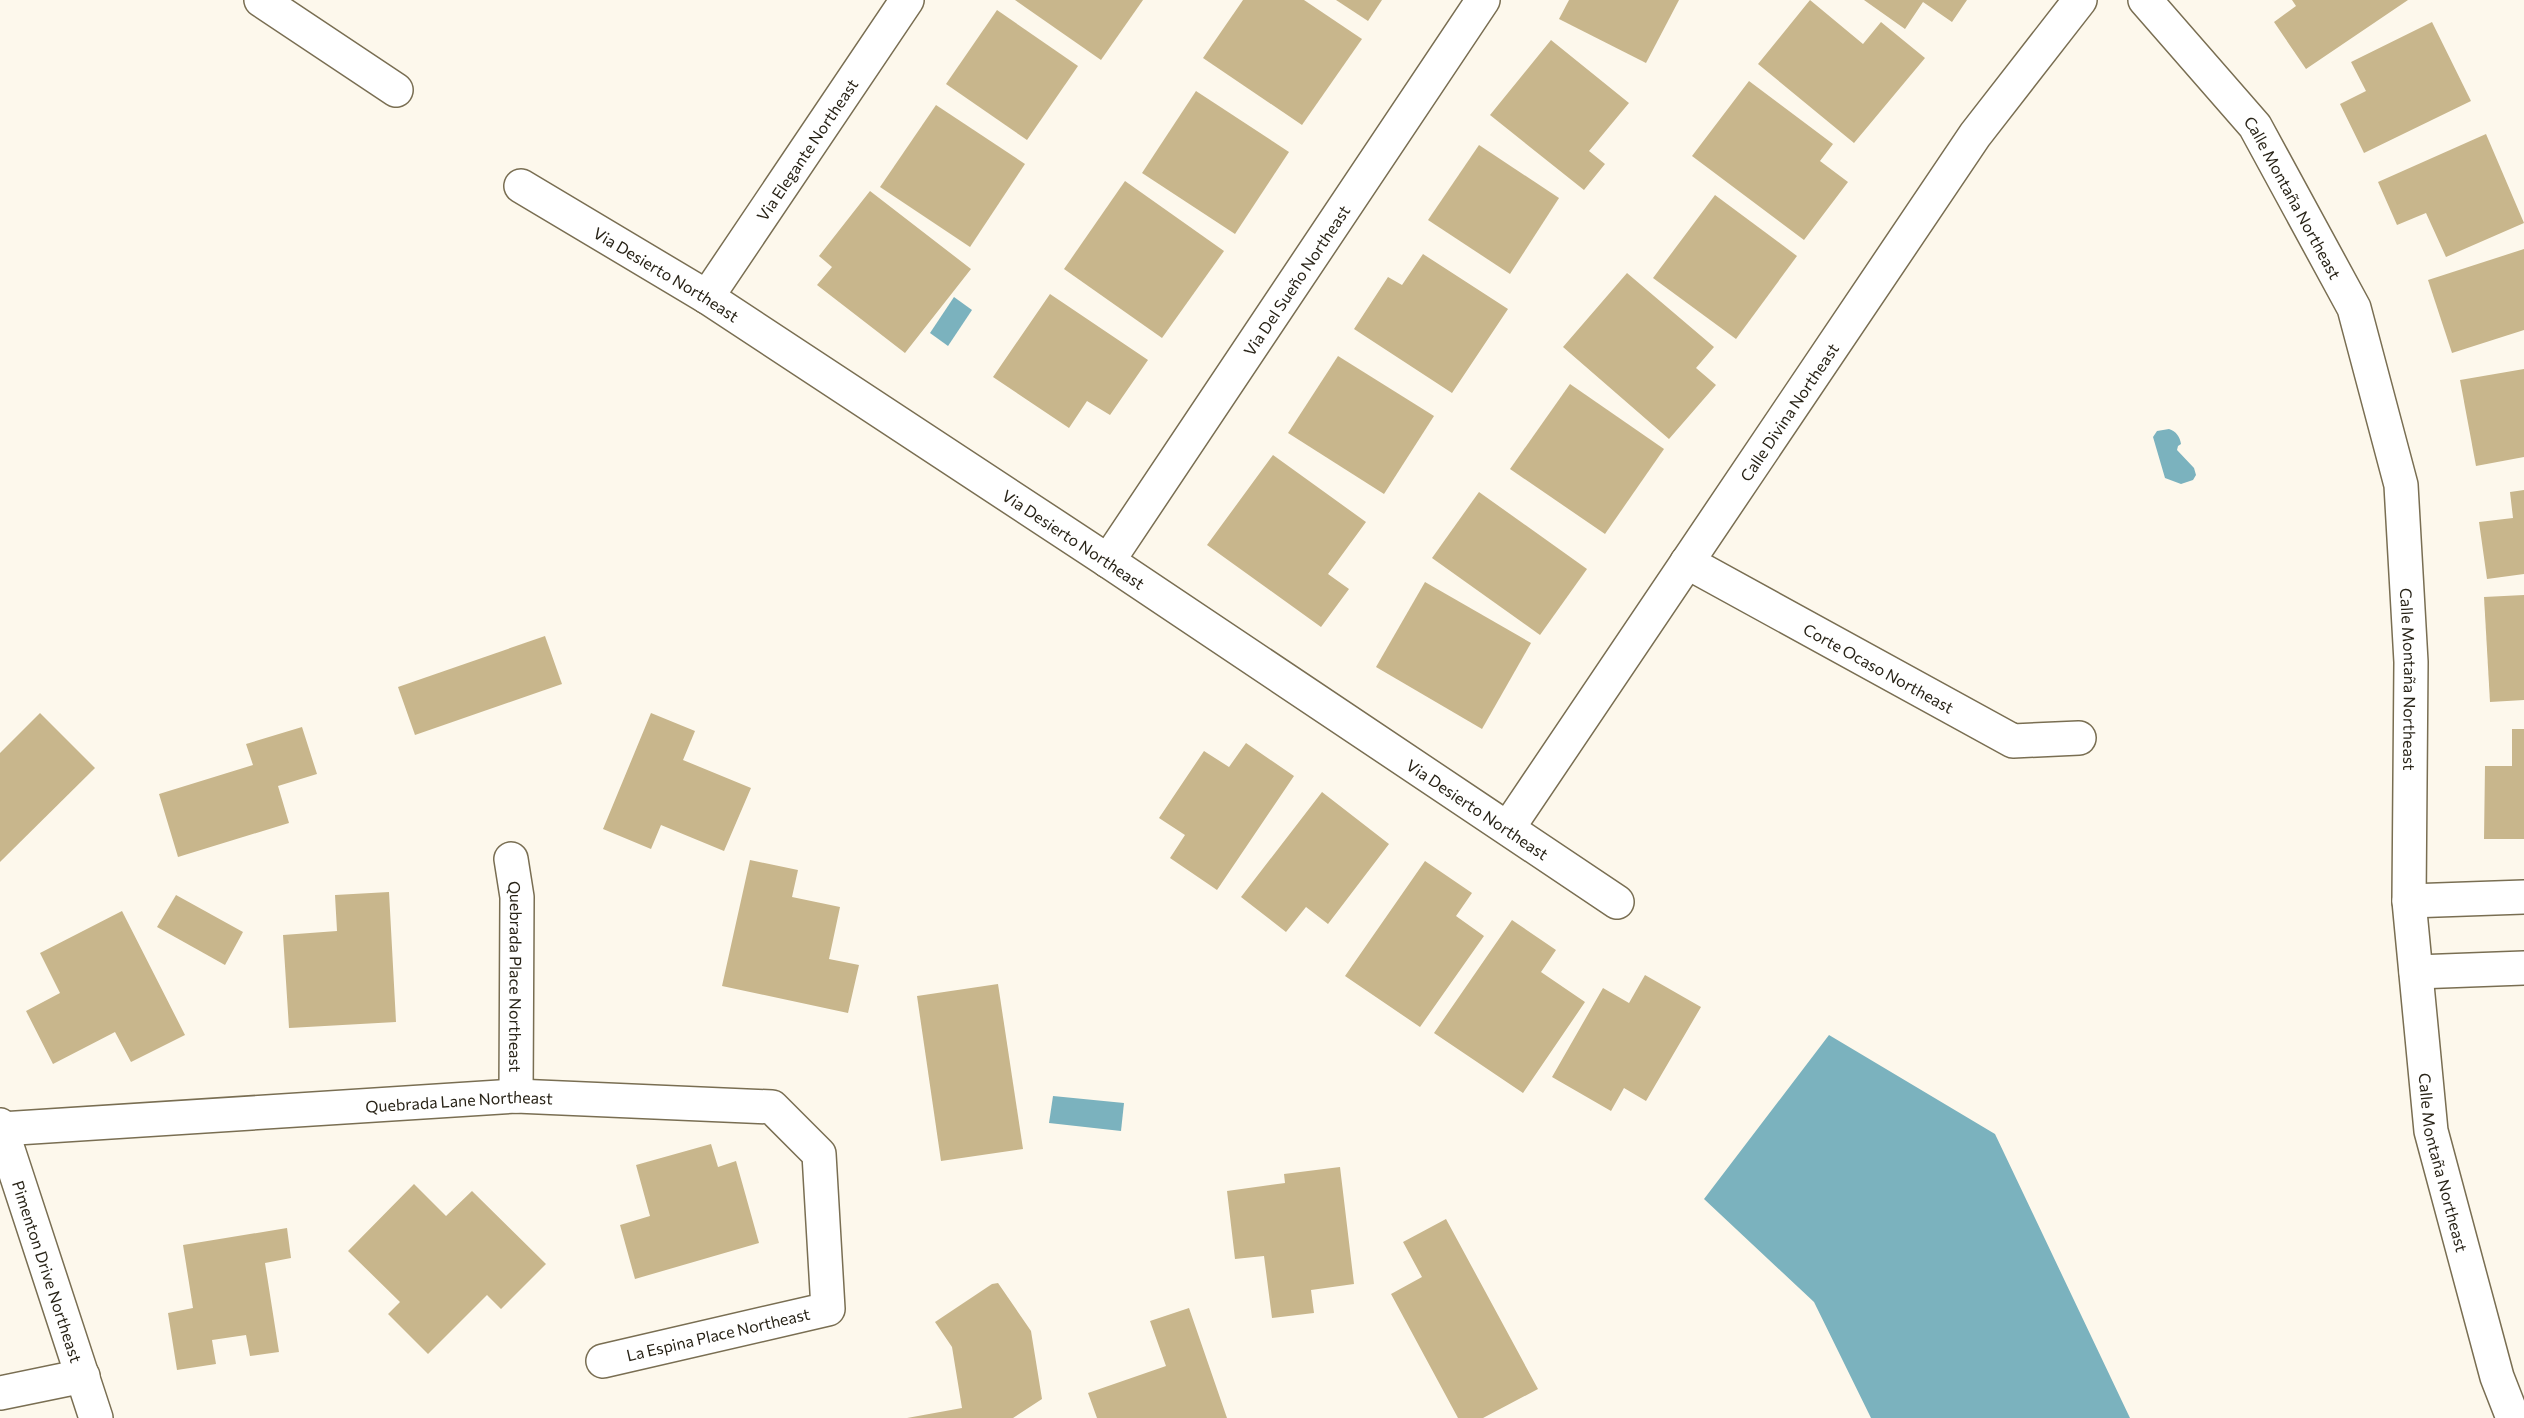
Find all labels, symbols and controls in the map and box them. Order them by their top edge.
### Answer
street label: Via Elegante Northeast [752,74,861,224]
street label: Calle Montaña Northeast [2241,112,2346,282]
street label: Via Del Sueño Northeast [1239,201,1353,359]
street label: Via Desierto Northeast [591,222,743,325]
street label: Calle Divina Northeast [1735,339,1842,484]
street label: Via Desierto Northeast [999,485,1149,593]
street label: Calle Montaña Northeast [2397,587,2421,771]
street label: Corte Ocaso Northeast [1800,618,1958,717]
street label: Via Desierto Northeast [1403,755,1553,863]
street label: Quebrada Place Northeast [505,879,527,1073]
street label: Calle Montaña Northeast [2416,1072,2473,1254]
street label: Quebrada Lane Northeast [365,1086,554,1115]
street label: Pimenton Drive Northeast [9,1178,87,1365]
street label: La Espina Place Northeast [624,1304,812,1364]

